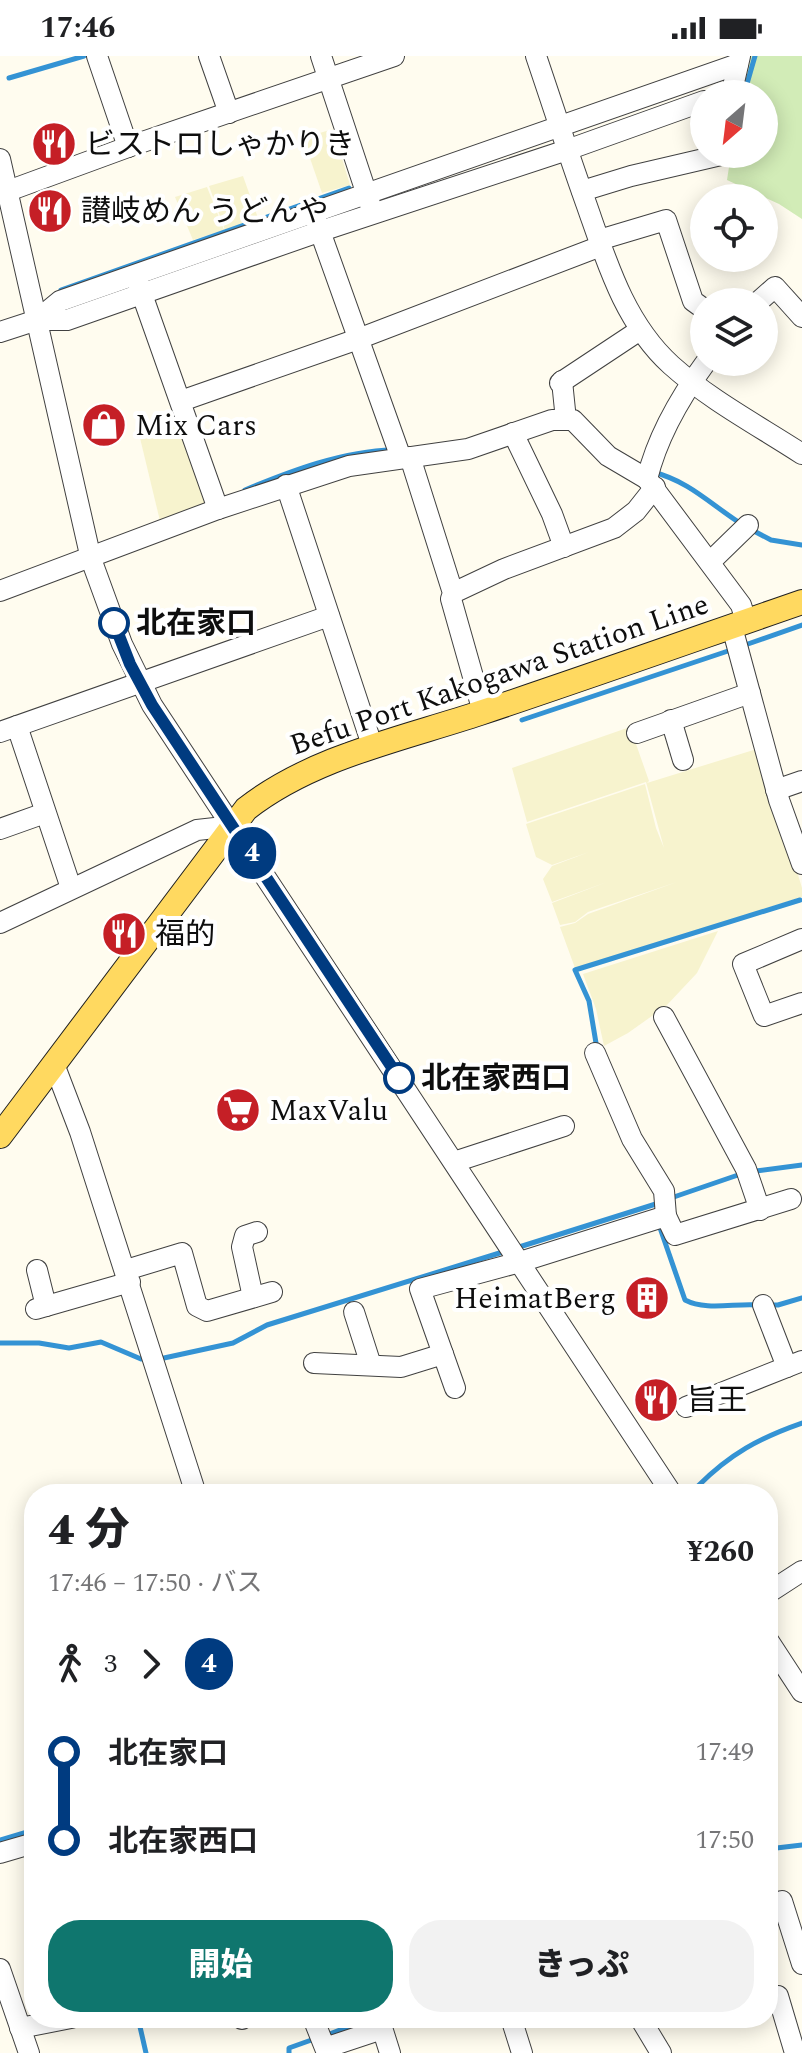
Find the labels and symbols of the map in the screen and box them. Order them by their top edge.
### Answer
north arrow [690,80,778,168]
restaurant icon: ビストロしゃかりき [30,120,78,168]
place label: ビストロしゃかりき [85,122,355,168]
restaurant icon: 讃岐めん うどんや [26,187,74,235]
place label: 讃岐めん うどんや [81,189,329,235]
shop icon: Mix Cars [80,401,128,449]
place label: Mix Cars [135,403,257,449]
street label: Befu Port Kakogawa Station Line [284,582,715,768]
place label: 北在家口 [136,601,256,647]
marker: 北在家口 [99,608,129,638]
line badge: 4 [226,827,278,879]
restaurant icon: 福的 [100,910,148,958]
place label: 福的 [155,912,215,958]
place label: 北在家西口 [421,1056,571,1102]
marker: 北在家西口 [384,1063,414,1093]
supermarket icon: MaxValu [214,1086,262,1134]
place label: MaxValu [269,1088,388,1134]
building icon: HeimatBerg [623,1274,671,1322]
place label: HeimatBerg [454,1276,616,1322]
restaurant icon: 旨王 [632,1376,680,1424]
place label: 旨王 [687,1378,747,1424]

